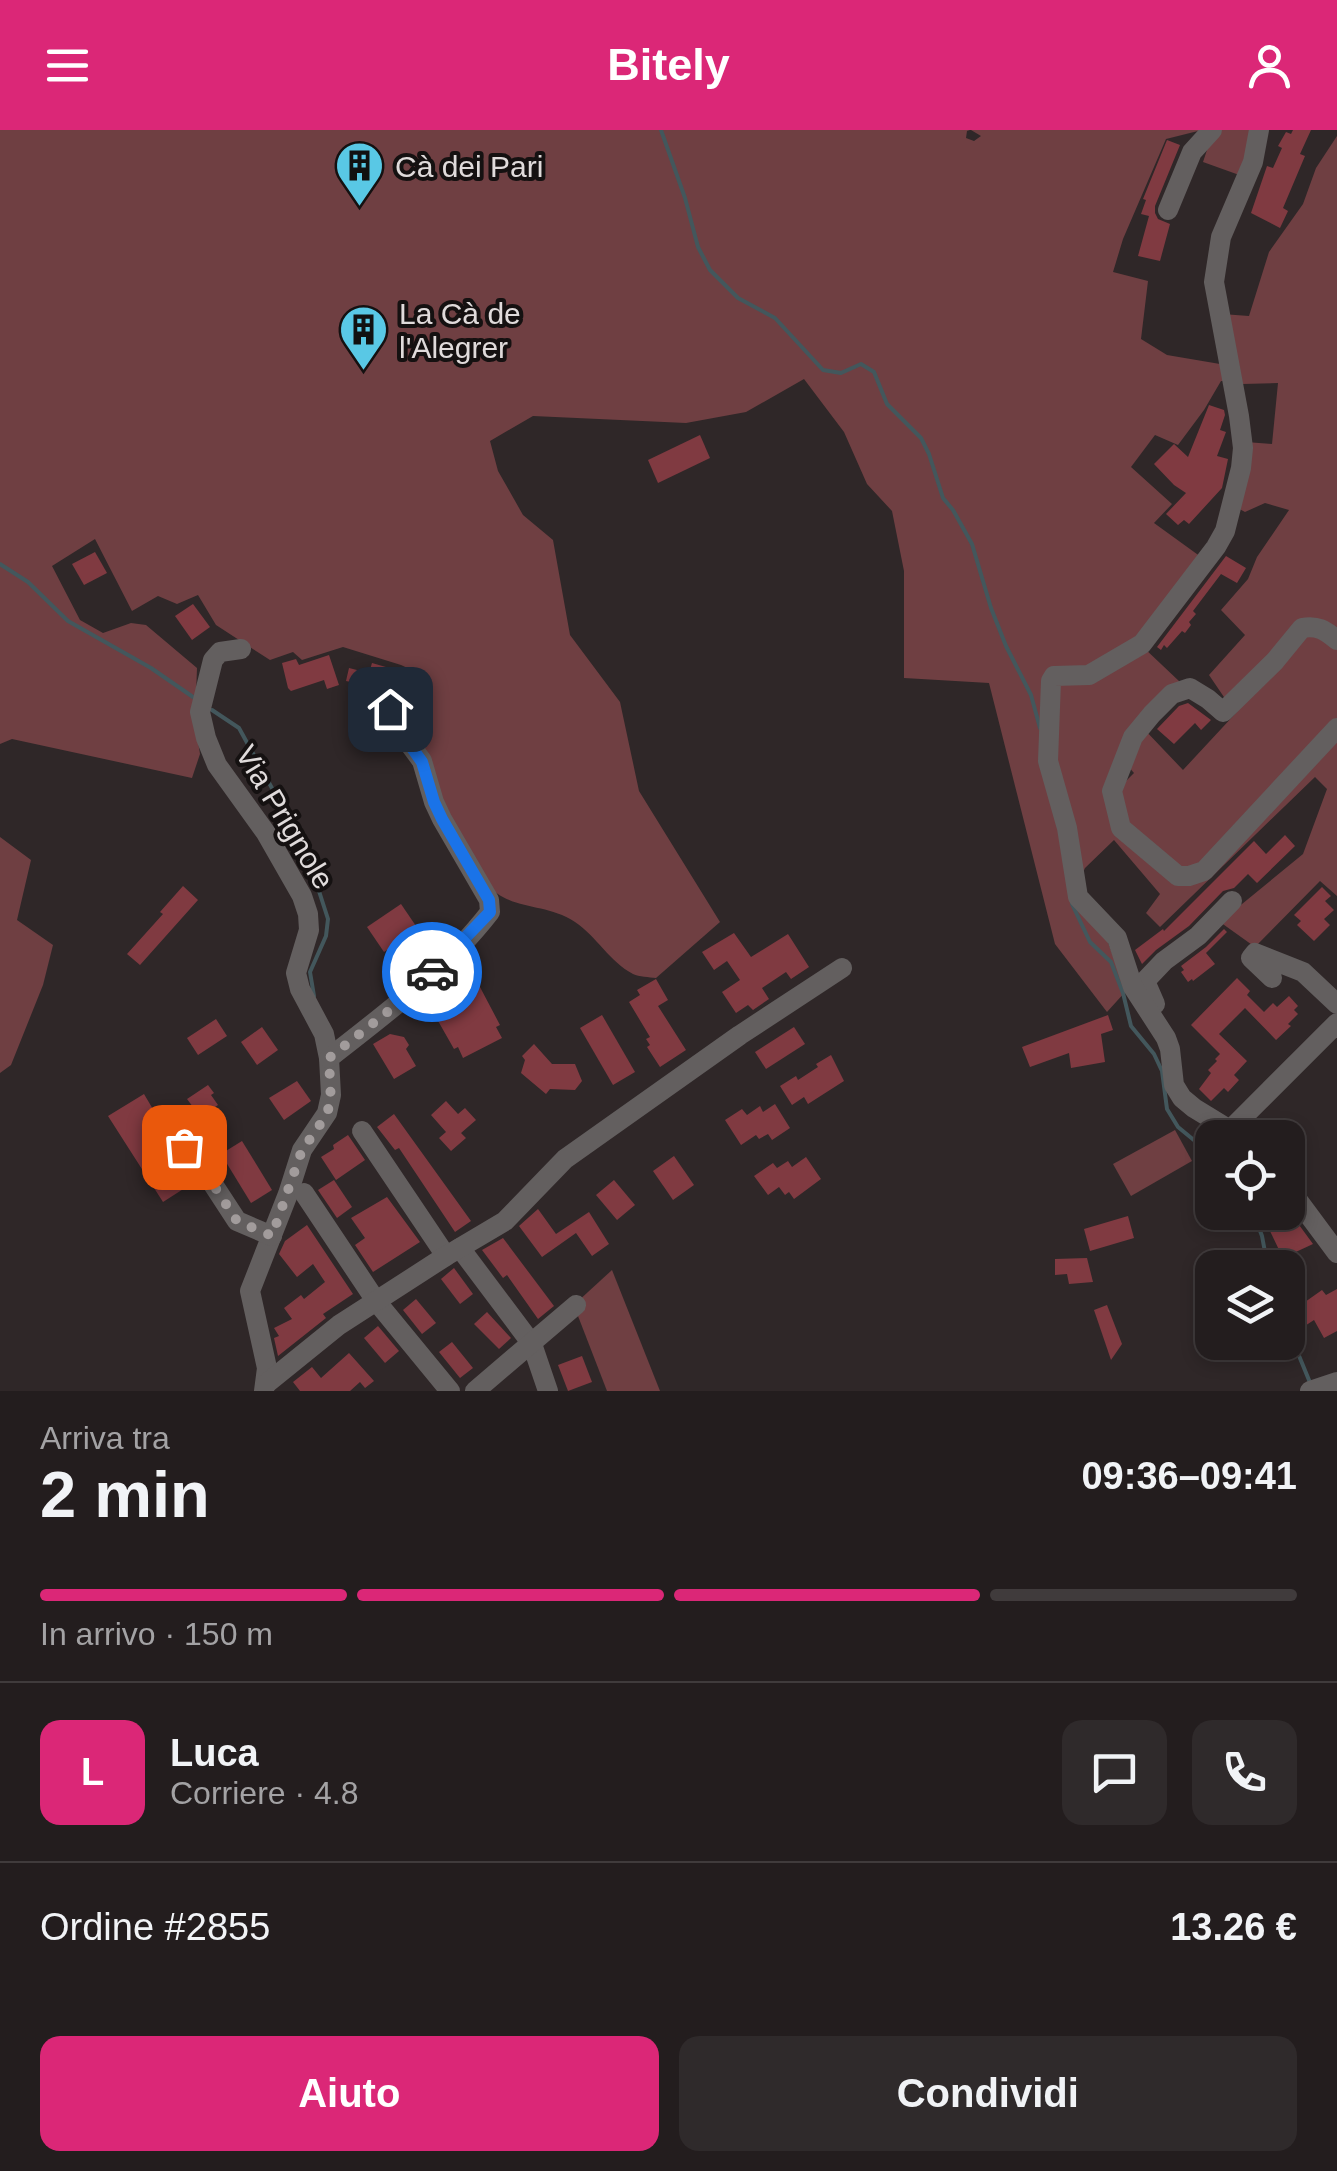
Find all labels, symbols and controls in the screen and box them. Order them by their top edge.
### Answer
icon: menu [40,38,95,93]
icon: person [1242,38,1297,93]
text: Bitely [607,39,730,90]
building icon: Cà dei Pari [334,140,386,208]
place label: Cà dei Pari [395,150,543,183]
place label: La Cà de l'Alegrer [399,297,521,364]
building icon: La Cà de l'Alegrer [338,304,390,372]
pin [348,667,433,752]
icon: home [363,682,418,737]
street label: Via Prignole [229,739,341,895]
courier [382,922,482,1022]
icon: car [405,945,460,1000]
pin [142,1105,227,1190]
icon: bag [157,1120,212,1175]
map controls [1195,1120,1305,1360]
button: locate [1195,1120,1305,1230]
button: layers [1195,1250,1305,1360]
text: Arriva tra [40,1420,170,1456]
text: 09:36–09:41 [1081,1455,1297,1497]
text: 2 min [40,1458,210,1531]
text: In arrivo · 150 m [40,1616,273,1652]
button: chat [1062,1720,1167,1825]
button: phone [1192,1720,1297,1825]
text: Luca [170,1732,259,1774]
text: L [81,1751,104,1793]
text: Corriere · 4.8 [170,1775,359,1811]
text: Ordine #2855 [40,1906,270,1948]
text: 13.26 € [1170,1906,1297,1948]
button: Aiuto [40,2036,659,2151]
button: Condividi [679,2036,1297,2151]

